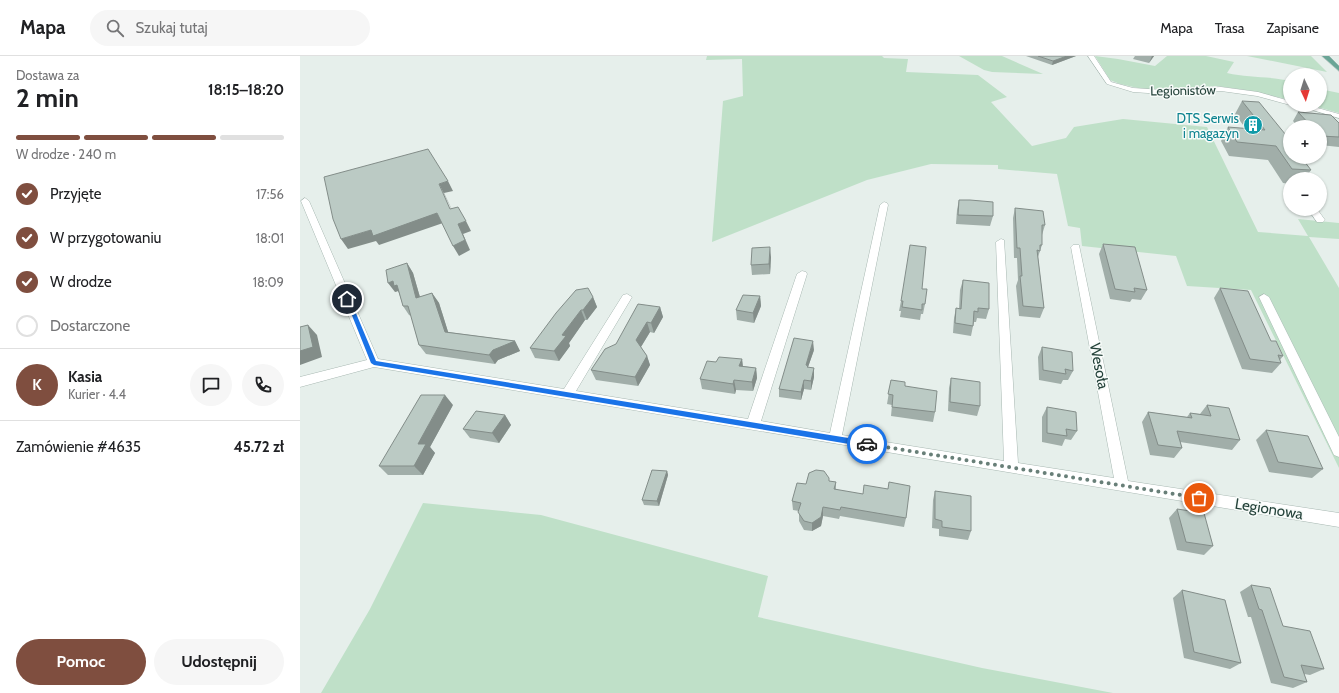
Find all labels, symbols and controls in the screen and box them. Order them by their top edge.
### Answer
search box [90,10,370,46]
text: Mapa [20,16,66,39]
icon: search [104,17,126,39]
text: Szukaj tutaj [136,19,208,37]
text: Mapa [1160,19,1193,37]
text: Trasa [1215,19,1244,37]
text: Zapisane [1266,19,1319,37]
text: Dostawa za [16,67,79,83]
north arrow [1283,68,1327,112]
map controls [1283,68,1327,216]
text: 18:15–18:20 [208,81,284,99]
street label: Legionistów [1150,81,1217,99]
text: 2 min [16,82,79,114]
place label: DTS Serwis i magazyn [1177,110,1240,141]
building icon: DTS Serwis i magazyn [1242,114,1264,136]
button: + [1283,120,1327,164]
text: W drodze · 240 m [16,146,116,162]
button: − [1283,172,1327,216]
icon: check [16,183,38,205]
text: Przyjęte [50,185,101,203]
text: 17:56 [256,186,284,202]
icon: check [16,227,38,249]
text: W przygotowaniu [50,229,161,247]
text: 18:01 [256,230,284,246]
icon: check [16,271,38,293]
text: W drodze [50,273,112,291]
text: 18:09 [253,274,284,290]
pin [330,282,364,316]
icon: home [336,288,358,310]
text: Dostarczone [50,317,130,335]
street label: Wesoła [1086,341,1112,391]
button: chat [190,364,232,406]
button: phone [242,364,284,406]
text: Kasia [68,368,102,386]
text: K [32,376,42,394]
text: Kurier · 4.4 [68,386,126,402]
courier [847,424,887,464]
icon: car [856,433,878,455]
text: Zamówienie #4635 [16,438,141,456]
text: 45.72 zł [233,438,284,456]
pin [1182,481,1216,515]
icon: bag [1188,487,1210,509]
street label: Legionowa [1234,495,1305,523]
button: Pomoc [16,639,146,685]
button: Udostępnij [154,639,284,685]

